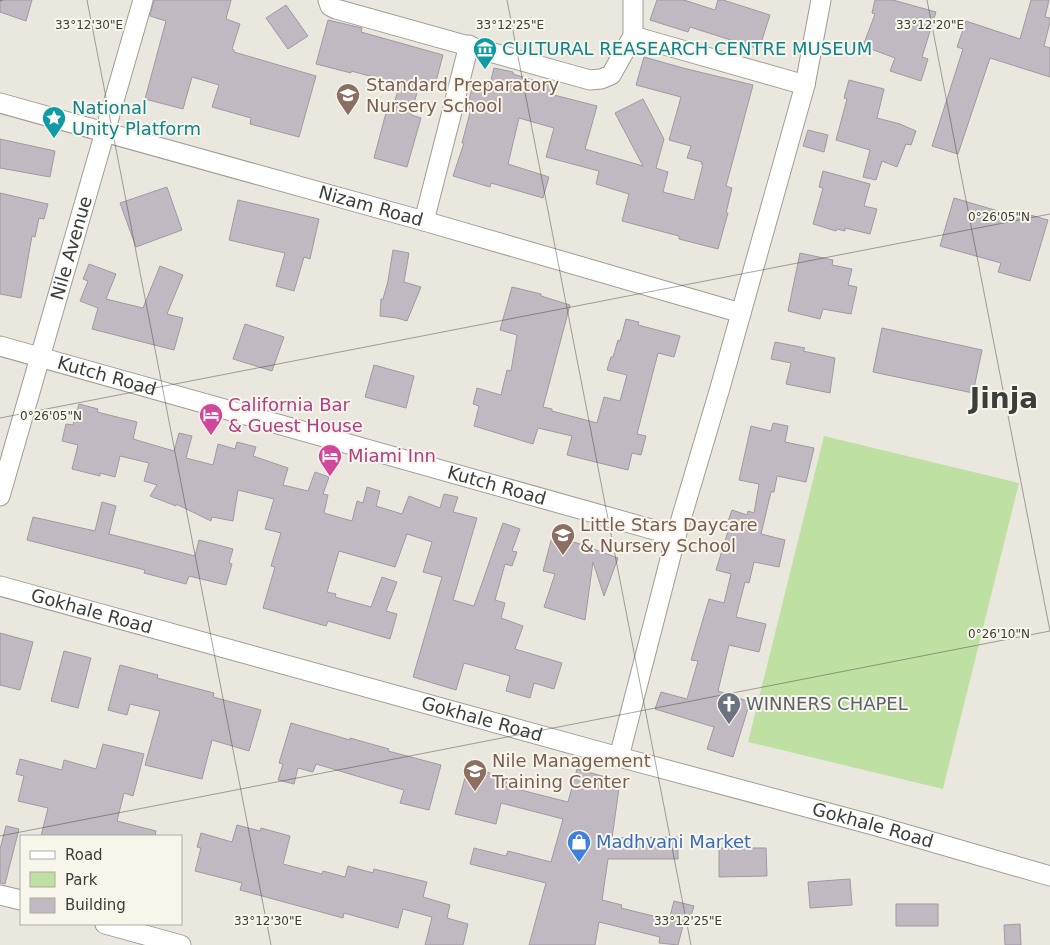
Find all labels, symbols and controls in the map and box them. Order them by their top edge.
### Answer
text: 33°12'30"E [55,18,123,32]
text: 33°12'25"E [476,18,544,32]
text: 33°12'20"E [896,18,964,32]
museum icon: CULTURAL REASEARCH CENTRE MUSEUM [472,36,498,70]
place label: CULTURAL REASEARCH CENTRE MUSEUM [502,38,872,59]
place label: Standard Preparatory Nursery School [366,74,560,116]
school or university icon: Standard Preparatory Nursery School [335,82,361,116]
place label: National Unity Platform [72,97,201,139]
place icon: National Unity Platform [41,105,67,139]
street label: Nizam Road [316,181,426,230]
street label: Nile Avenue [46,194,96,302]
text: 0°26'05"N [968,210,1030,224]
street label: Kutch Road [55,352,159,399]
district label: Jinja [968,382,1038,415]
place label: California Bar & Guest House [228,394,363,436]
hotel icon: California Bar & Guest House [198,402,224,436]
text: 0°26'05"N [20,409,82,423]
hotel icon: Miami Inn [317,443,343,477]
place label: Miami Inn [348,445,436,466]
street label: Kutch Road [445,461,549,509]
place label: Little Stars Daycare & Nursery School [580,514,758,556]
school or university icon: Little Stars Daycare & Nursery School [550,522,576,556]
street label: Gokhale Road [29,584,155,638]
text: 0°26'10"N [968,627,1030,641]
church icon: WINNERS CHAPEL [716,691,742,725]
street label: Gokhale Road [419,692,545,745]
place label: WINNERS CHAPEL [746,693,908,714]
place label: Nile Management Training Center [491,750,651,792]
school or university icon: Nile Management Training Center [462,758,488,792]
street label: Gokhale Road [810,798,936,852]
shop icon: Madhvani Market [566,829,592,863]
place label: Madhvani Market [596,831,751,852]
legend [20,835,182,925]
text: Road [65,846,103,864]
text: Park [65,871,98,889]
text: Building [65,896,126,914]
text: 33°12'30"E [234,914,302,928]
text: 33°12'25"E [654,914,722,928]

